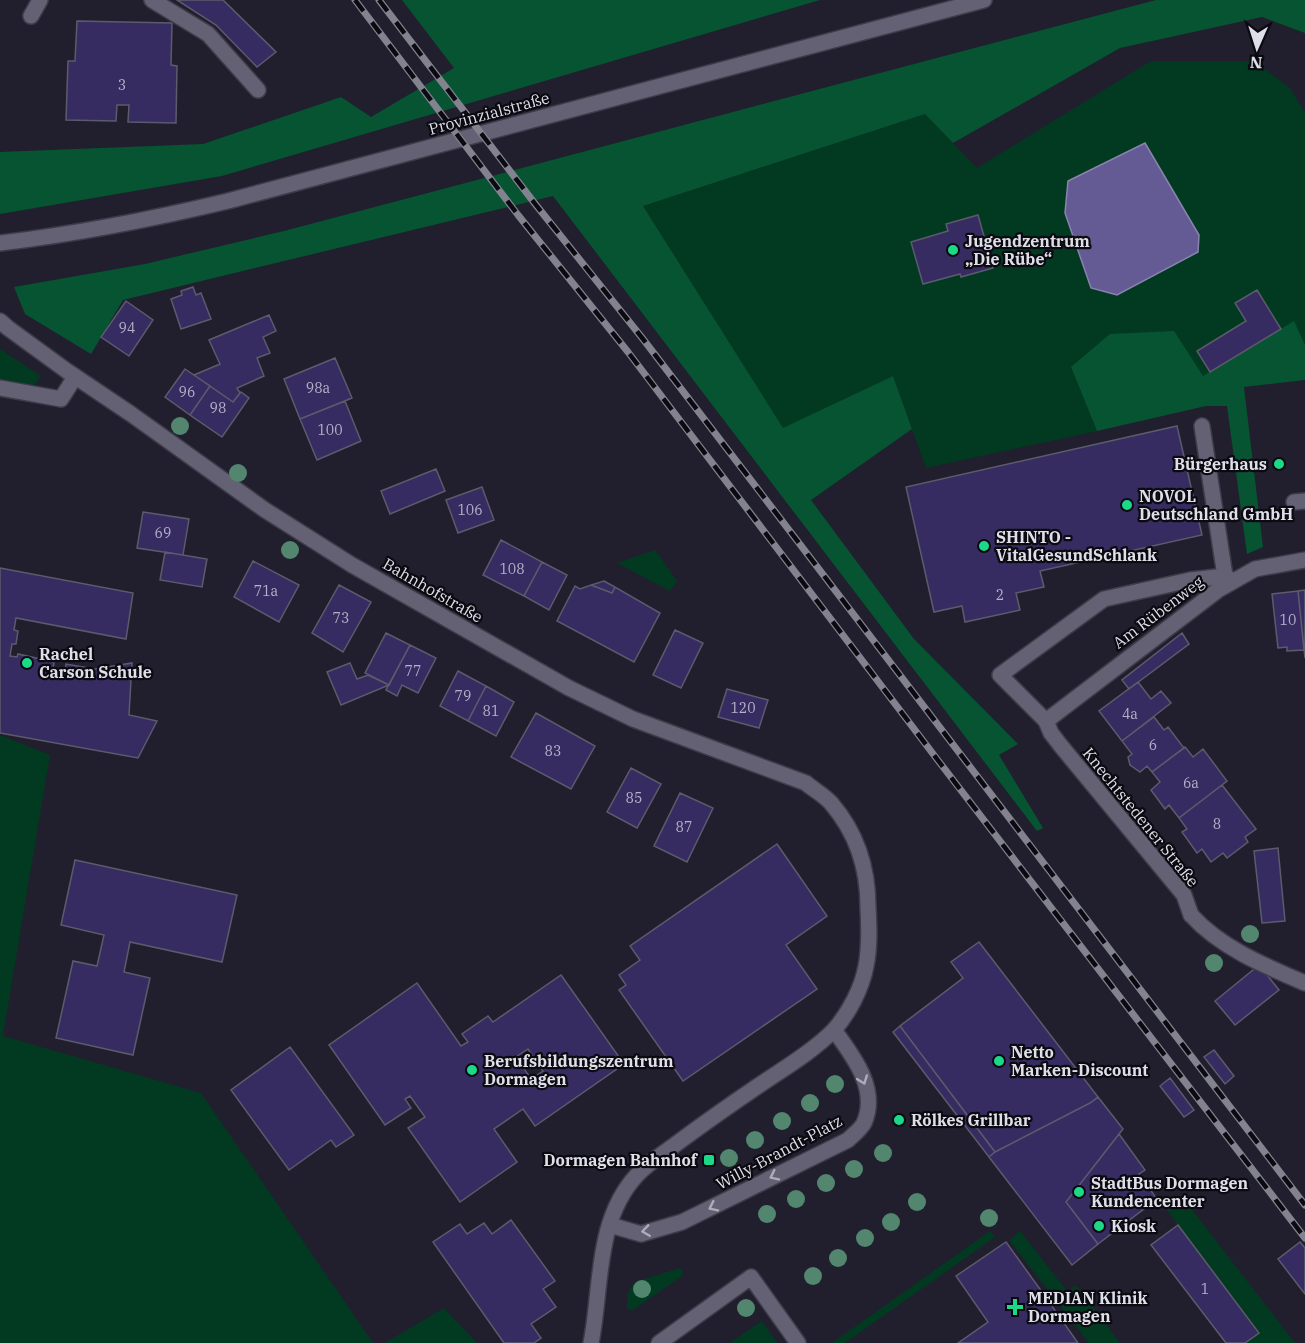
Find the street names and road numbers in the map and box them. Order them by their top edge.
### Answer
street label: Provinzialstraße [426,87,552,139]
street label: Bahnhofstraße [379,553,487,627]
street label: Am Rübenweg [1109,571,1208,653]
street label: Knechtstedener Straße [1079,743,1203,891]
street label: Willy-Brandt-Platz [713,1110,845,1194]

